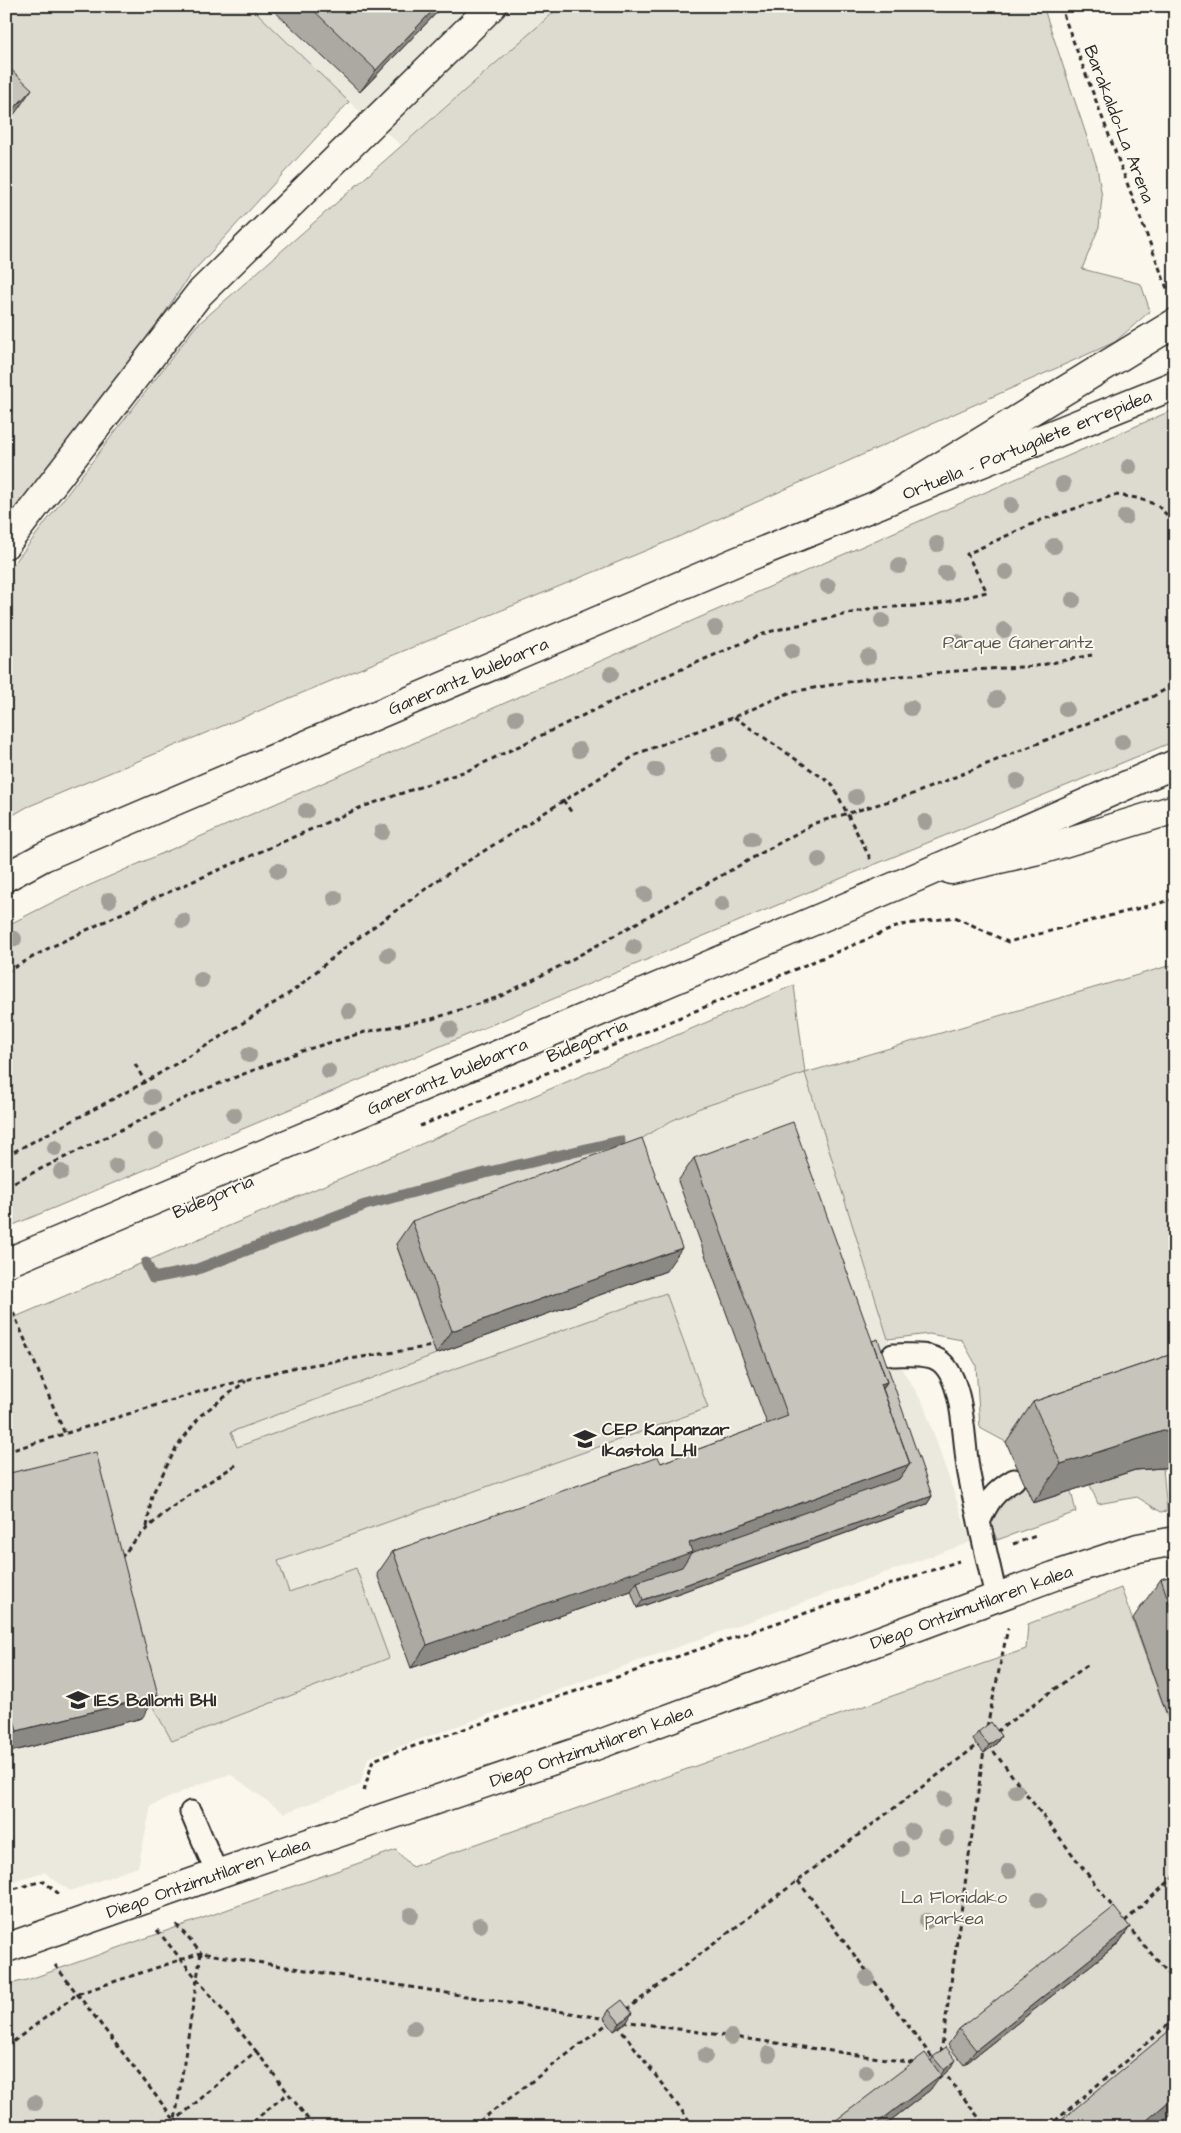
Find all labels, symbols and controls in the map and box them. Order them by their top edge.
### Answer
street label: Barakaldo-La Arena [1077,41,1161,207]
street label: Ortuella - Portugalete errepidea [899,383,1155,506]
park label: Parque Ganerantz [943,630,1093,655]
street label: Ganerantz bulebarra [384,631,552,721]
street label: Bidegorria [543,1013,632,1070]
street label: Ganerantz bulebarra [363,1031,531,1121]
street label: Bidegorria [169,1169,258,1226]
place label: CEP Kanpanzar Ikastola LHI [602,1417,729,1463]
school or university icon: CEP Kanpanzar Ikastola LHI [572,1426,598,1452]
street label: Diego Ontzimutilaren kalea [867,1558,1076,1655]
school or university icon: IES Ballonti BHI [65,1687,91,1713]
place label: IES Ballonti BHI [94,1688,217,1713]
street label: Diego Ontzimutilaren kalea [486,1698,696,1793]
street label: Diego Ontzimutilaren kalea [103,1831,313,1924]
park label: La Floridako parkea [901,1885,1007,1931]

